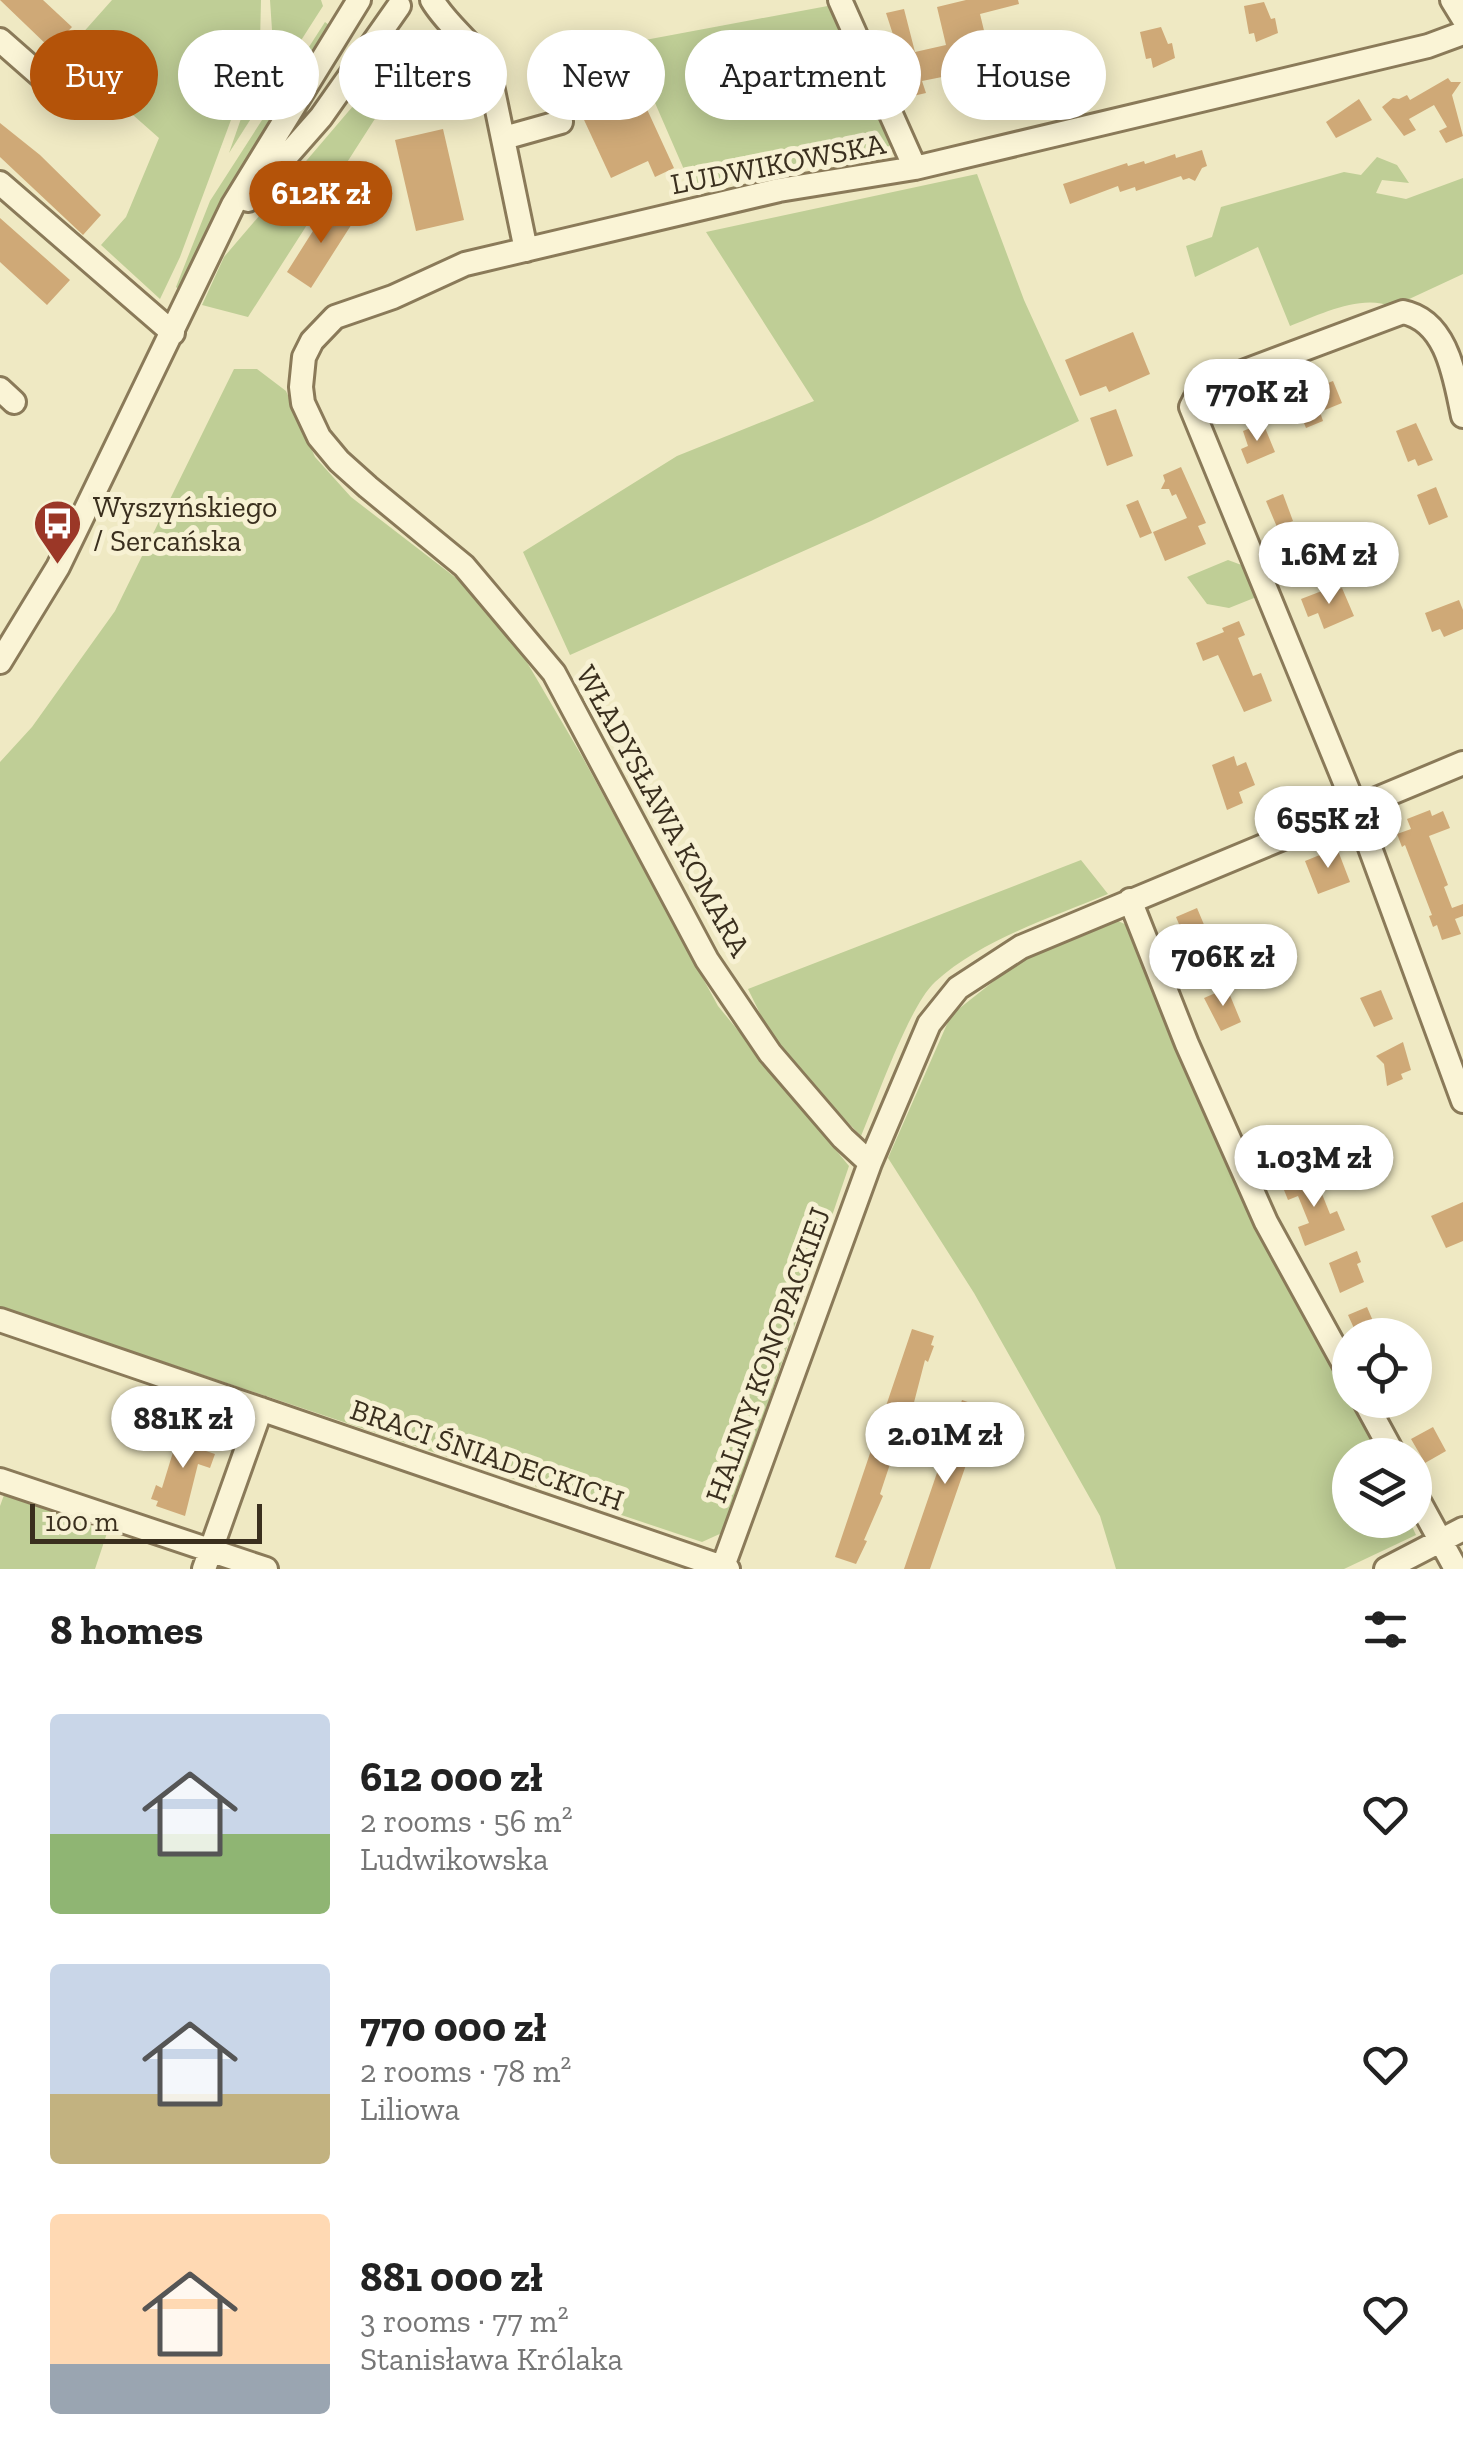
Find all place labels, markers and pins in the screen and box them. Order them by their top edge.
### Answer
pin: 612K zł [229,161,413,246]
pin: 770K zł [1165,359,1349,444]
place label: Wyszyńskiego / Sercańska [93,489,277,559]
bus stop icon: Wyszyńskiego / Sercańska [32,498,84,566]
pin: 1.6M zł [1237,522,1421,607]
pin: 655K zł [1236,786,1420,871]
pin: 706K zł [1131,924,1315,1009]
pin: 1.03M zł [1211,1125,1417,1210]
pin: 881K zł [91,1386,275,1471]
pin: 2.01M zł [842,1402,1048,1487]

